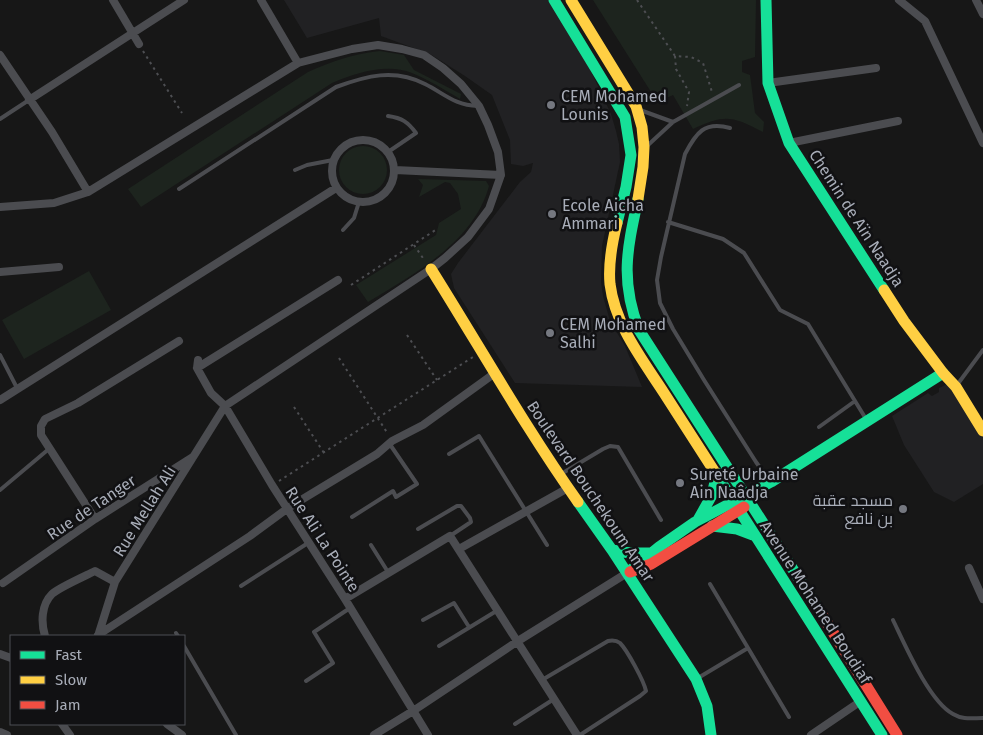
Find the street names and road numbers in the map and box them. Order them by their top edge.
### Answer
street label: Chemin de Aïn Naadja [805,146,908,290]
street label: Boulevard Bouchekoum Amar [523,397,659,586]
street label: Rue Mellah Ali [109,463,180,560]
street label: Rue de Tanger [43,470,140,544]
street label: Rue Ali La Pointe [281,483,364,595]
street label: Avenue Mohamed Boudiaf [756,517,876,688]

